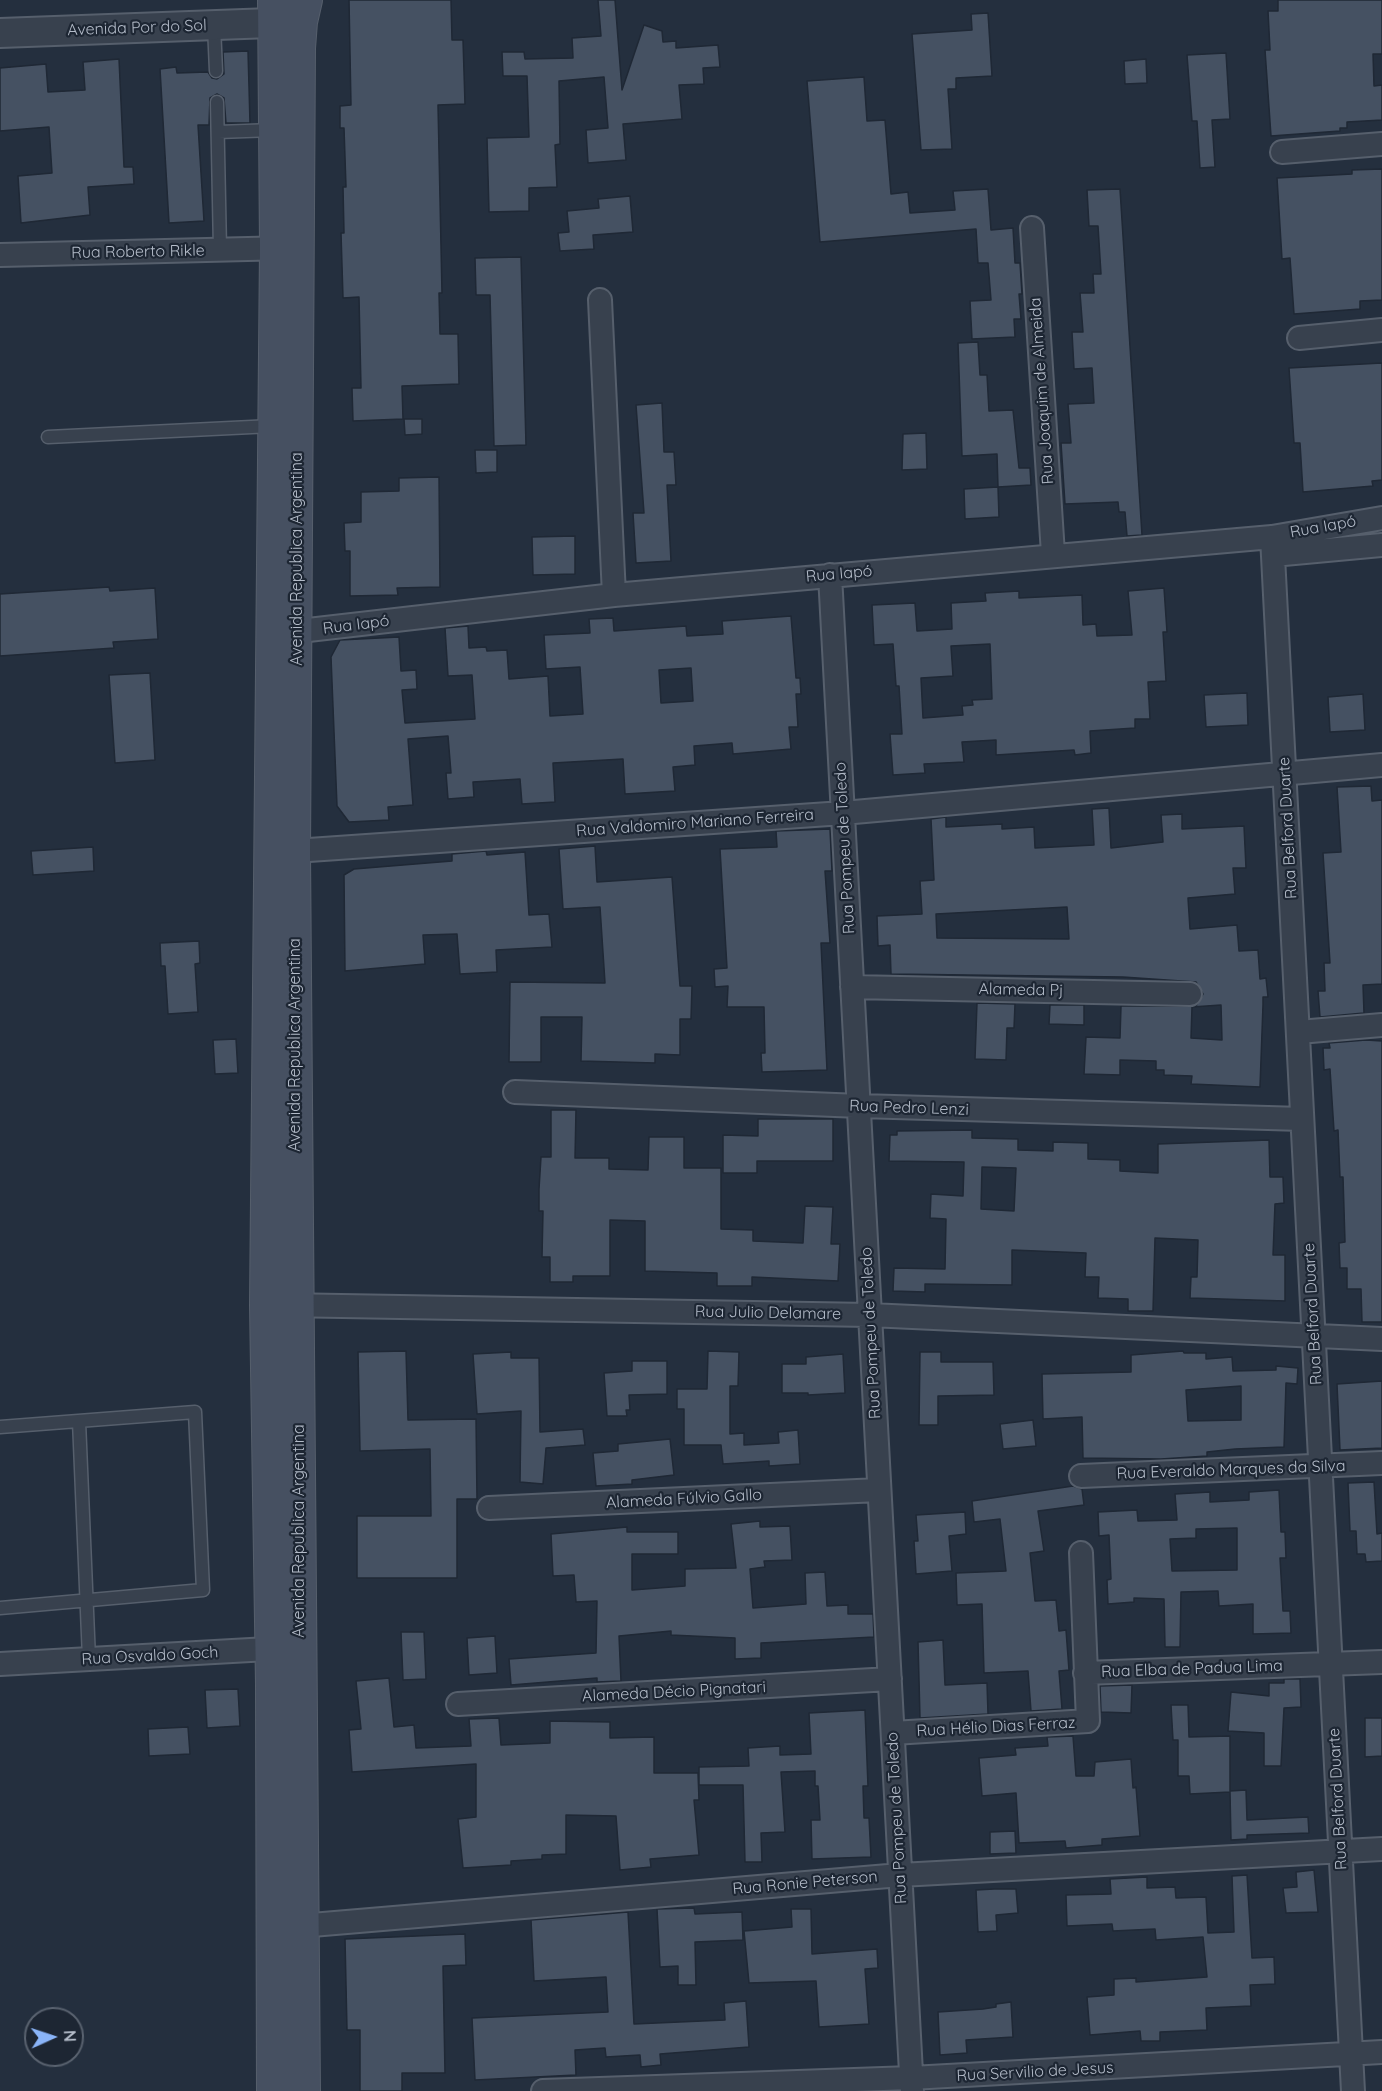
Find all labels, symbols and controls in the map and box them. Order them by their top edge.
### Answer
street label: Avenida Por do Sol [67,16,207,40]
street label: Rua Roberto Rikle [71,241,205,263]
street label: Rua Joaquim de Almeida [1026,297,1058,485]
street label: Avenida Republica Argentina [287,452,307,666]
street label: Rua Iapó [1288,512,1358,542]
street label: Rua Iapó [805,562,873,586]
street label: Rua Iapó [322,611,390,639]
street label: Rua Belford Duarte [1275,756,1301,900]
street label: Rua Pompeu de Toledo [831,762,859,934]
street label: Rua Valdomiro Mariano Ferreira [576,805,814,841]
street label: Avenida Republica Argentina [285,938,305,1152]
street label: Alameda Pj [978,980,1064,1000]
street label: Rua Pedro Lenzi [849,1096,969,1120]
street label: Rua Belford Duarte [1300,1242,1326,1386]
street label: Rua Pompeu de Toledo [857,1247,885,1419]
street label: Rua Julio Delamare [695,1302,841,1324]
street label: Avenida Republica Argentina [289,1424,309,1638]
street label: Rua Everaldo Marques da Silva [1116,1456,1346,1484]
street label: Alameda Fúlvio Gallo [606,1485,762,1513]
street label: Rua Osvaldo Goch [81,1643,219,1669]
street label: Rua Elba de Padua Lima [1101,1656,1283,1682]
street label: Alameda Décio Pignatari [582,1678,766,1706]
street label: Rua Hélio Dias Ferraz [916,1713,1076,1741]
street label: Rua Belford Duarte [1325,1727,1351,1871]
street label: Rua Pompeu de Toledo [883,1732,911,1904]
street label: Rua Ronie Peterson [732,1867,878,1899]
north arrow [24,2007,84,2067]
text: N [60,2030,80,2043]
street label: Rua Servilio de Jesus [956,2058,1114,2086]

